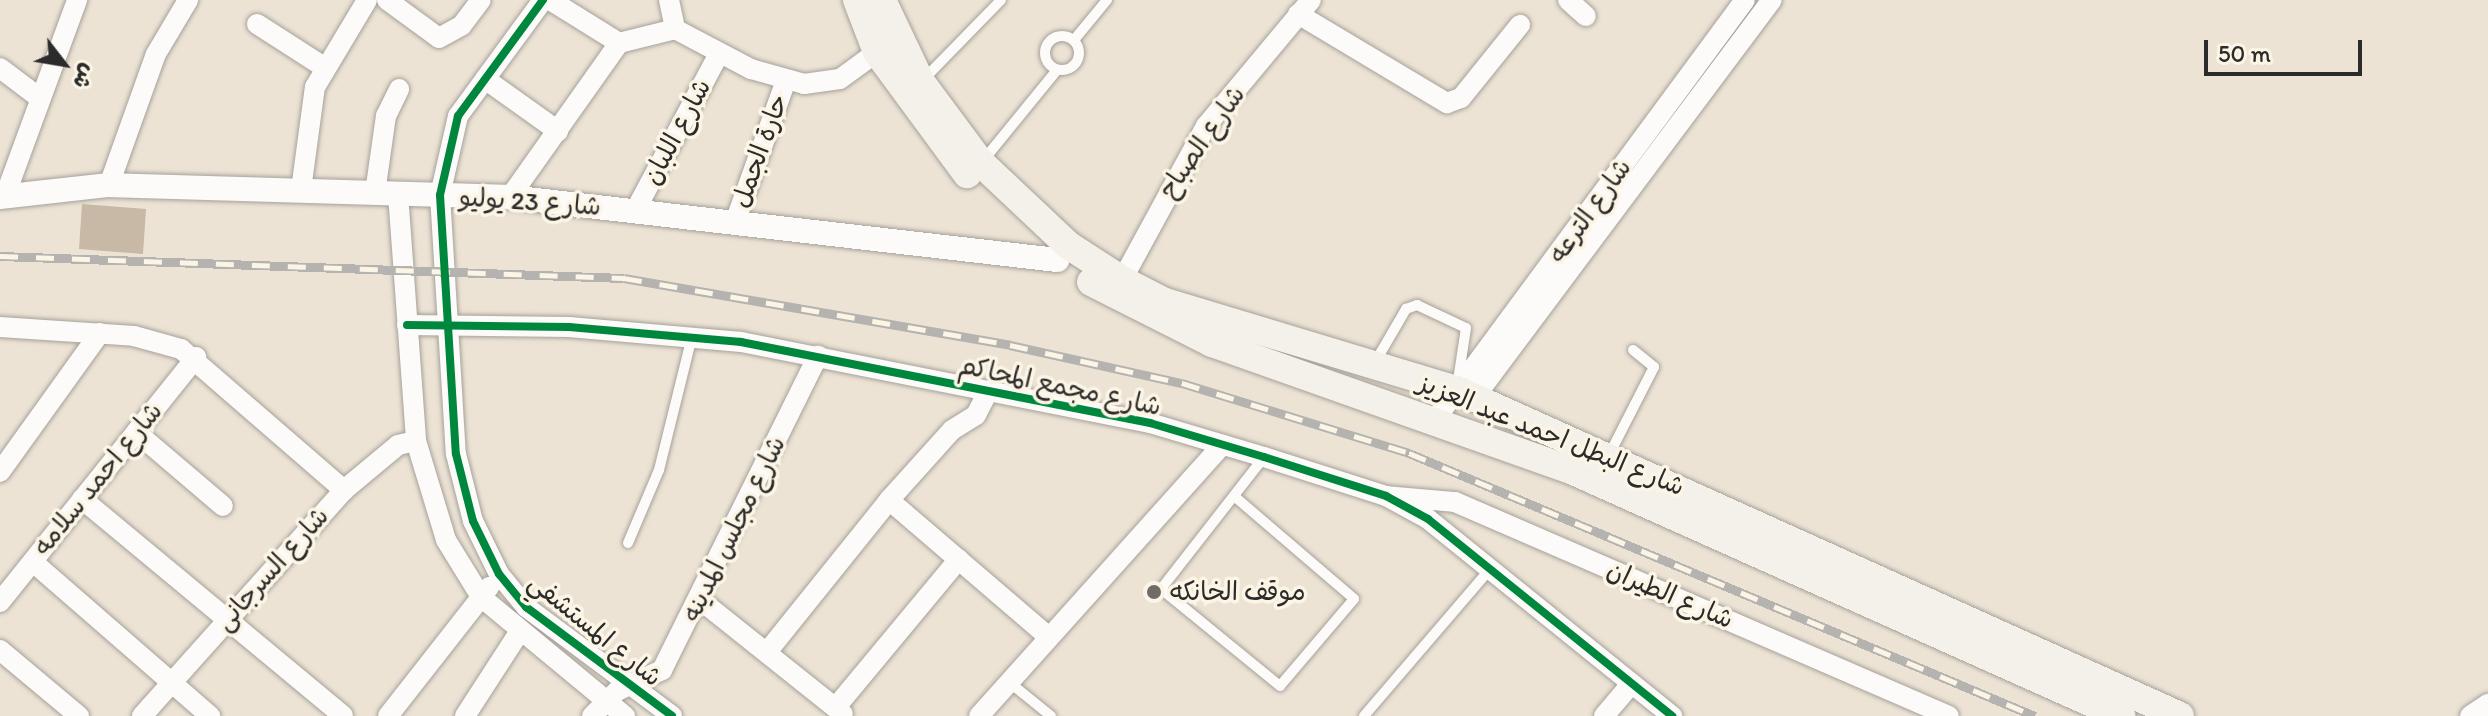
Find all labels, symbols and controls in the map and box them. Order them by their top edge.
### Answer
north arrow [24,24,104,104]
scale bar [2208,24,2366,74]
text: 50 m [2218,39,2271,68]
text: ش [67,59,103,94]
street label: شارع اللبان [636,74,718,190]
street label: شارع الصباح [1152,80,1252,204]
street label: حارة الجمل [725,90,795,212]
street label: شارع الترعه [1542,153,1638,269]
street label: شارع 23 يوليو [458,181,602,223]
street label: شارع مجمع المحاكم [956,349,1164,423]
street label: شارع البطل احمد عبد العزيز [1413,367,1689,503]
street label: شارع احمد سلامه [27,396,169,562]
street label: شارع مجلس المدينه [676,431,792,627]
street label: شارع السرجانى [208,501,336,637]
street label: شارع الطيران [1602,554,1738,636]
street label: شارع المستشفي [522,567,668,693]
place label: موقف الخانكه [1170,576,1306,608]
marker: موقف الخانكه [1145,583,1163,601]

